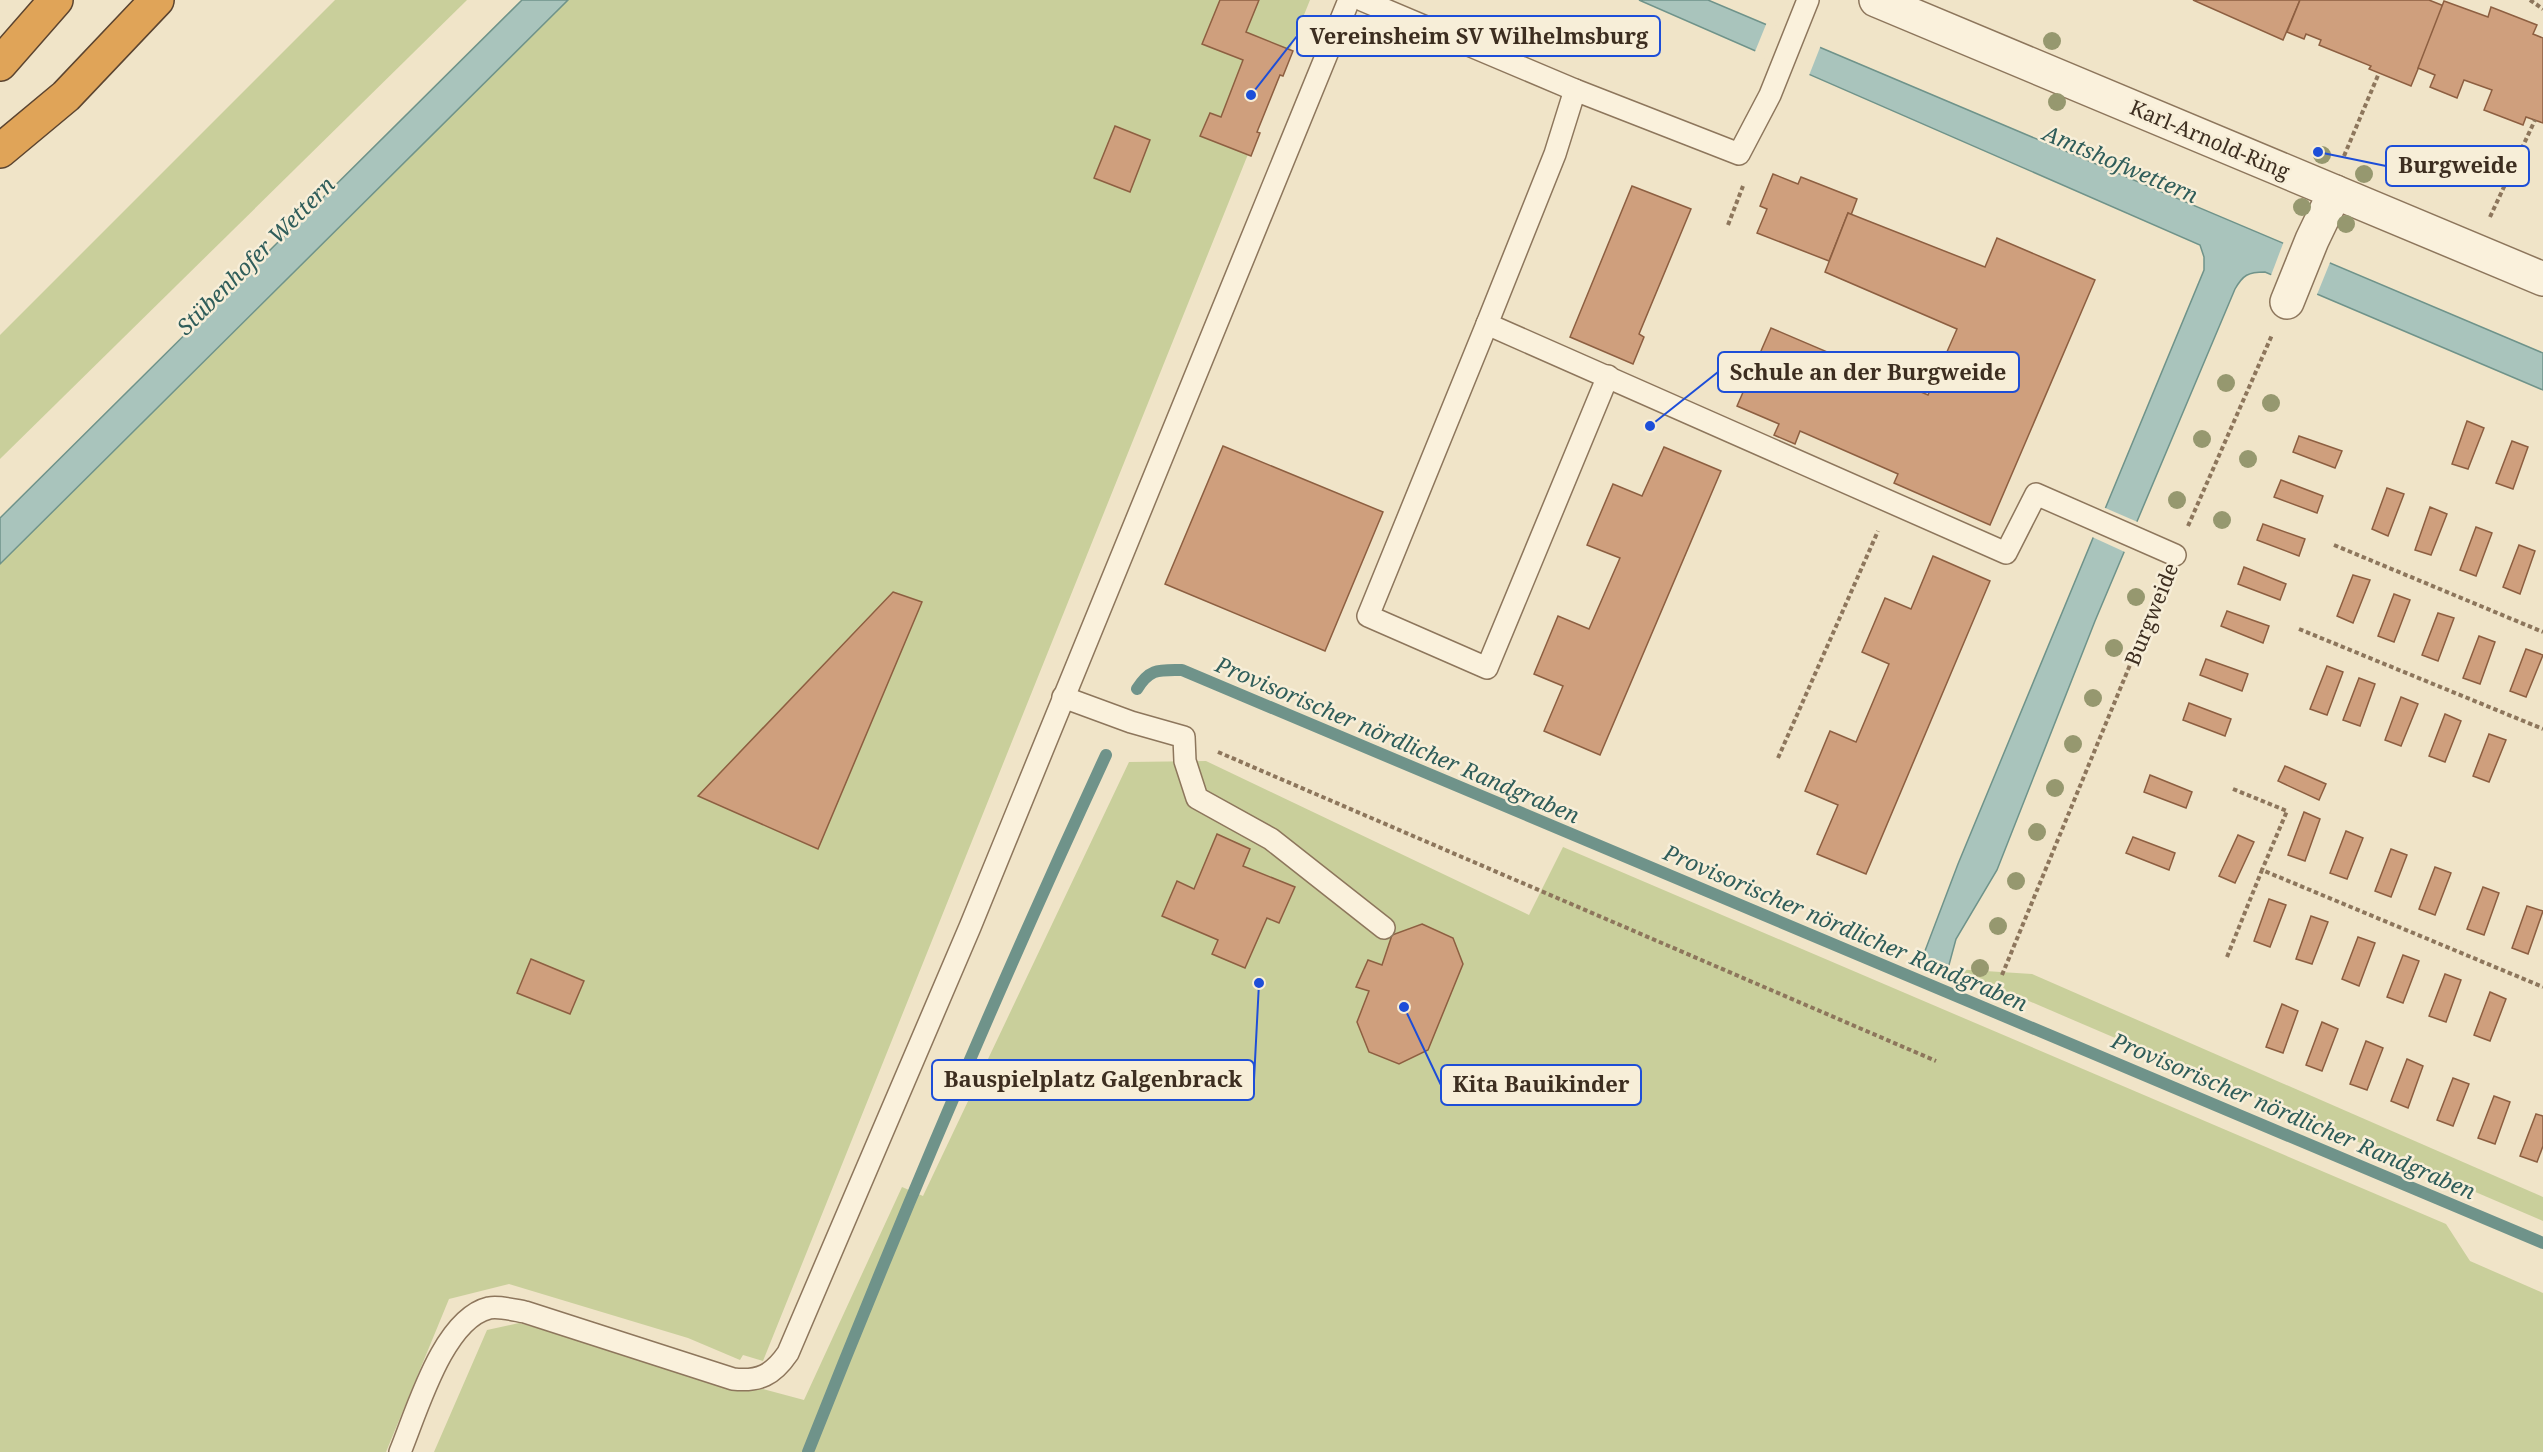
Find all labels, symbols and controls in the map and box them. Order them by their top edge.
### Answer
callout: Vereinsheim SV Wilhelmsburg [1297,16,1660,56]
text: Vereinsheim SV Wilhelmsburg [1310,20,1649,50]
street label: Karl-Arnold-Ring [2126,93,2295,186]
water label: Amtshofwettern [2037,116,2203,209]
callout: Burgweide [2386,146,2529,186]
text: Burgweide [2398,149,2518,179]
water label: Stübenhofer Wettern [169,169,341,341]
callout: Schule an der Burgweide [1718,352,2019,392]
text: Schule an der Burgweide [1730,356,2006,386]
street label: Burgweide [2118,558,2184,670]
water label: Provisorischer nördlicher Randgraben [1211,648,1584,829]
water label: Provisorischer nördlicher Randgraben [1659,836,2032,1017]
water label: Provisorischer nördlicher Randgraben [2107,1024,2480,1205]
callout: Bauspielplatz Galgenbrack [932,1060,1254,1100]
text: Bauspielplatz Galgenbrack [944,1063,1242,1093]
callout: Kita Bauikinder [1441,1065,1641,1105]
text: Kita Bauikinder [1453,1068,1630,1098]

